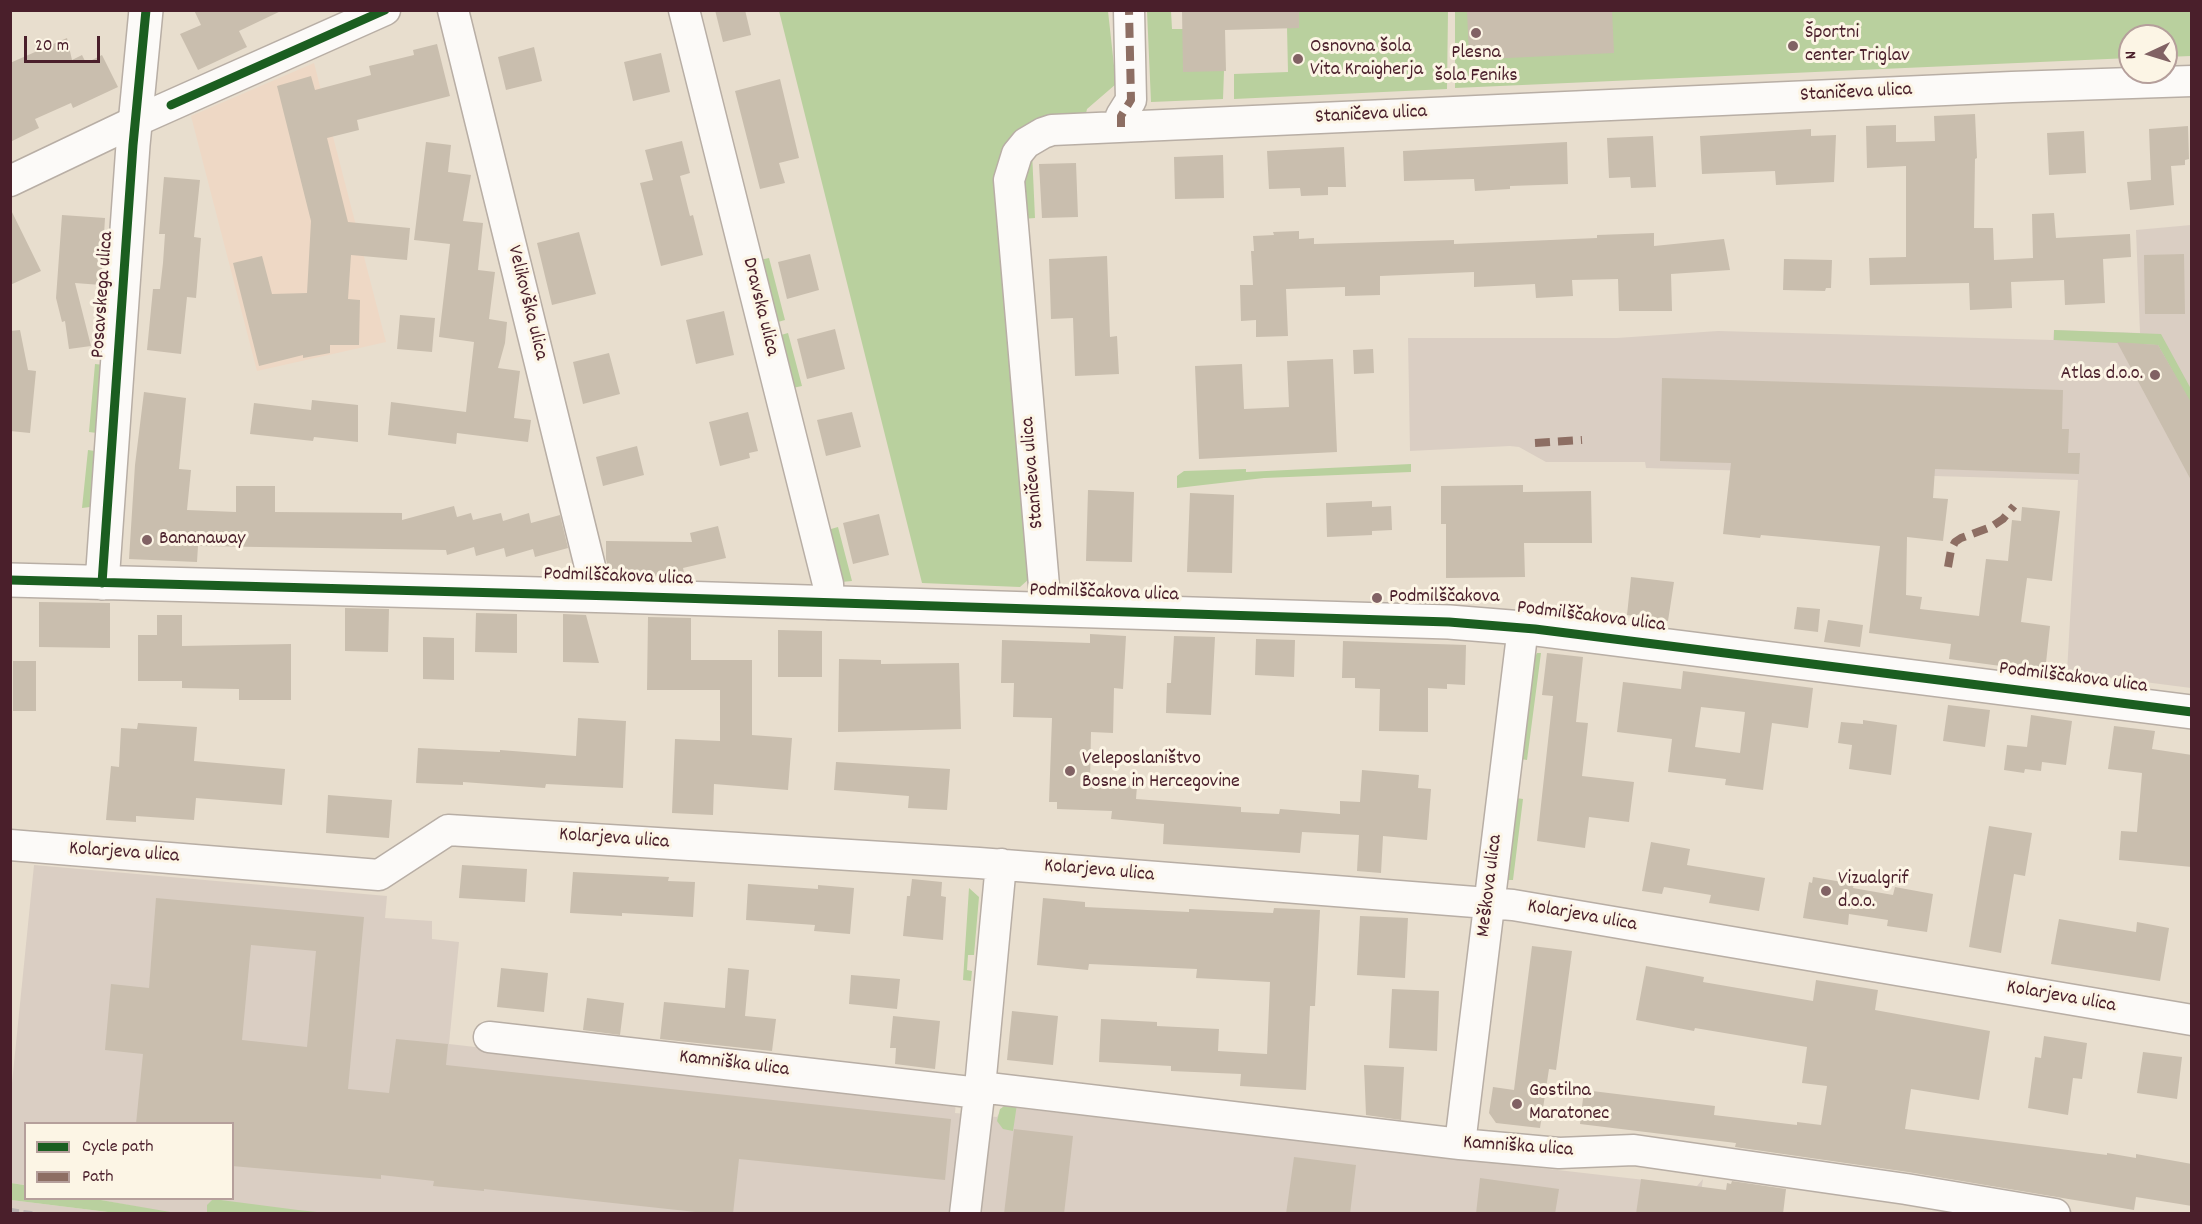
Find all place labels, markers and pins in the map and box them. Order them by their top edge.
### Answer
place label: Športni center Triglav [1805,22,1910,69]
marker: Plesna šola Feniks [1469,26,1483,40]
place label: Osnovna šola Vita Kraigherja [1310,36,1423,83]
marker: Športni center Triglav [1786,39,1800,53]
place label: Plesna šola Feniks [1434,42,1518,89]
marker: Osnovna šola Vita Kraigherja [1291,52,1305,66]
place label: Atlas d.o.o. [2060,363,2143,387]
marker: Atlas d.o.o. [2148,368,2162,382]
place label: Bananaway [159,528,245,552]
marker: Bananaway [140,533,154,547]
place label: Podmilščakova [1389,586,1499,610]
marker: Podmilščakova [1370,591,1384,605]
place label: Veleposlaništvo Bosne in Hercegovine [1082,748,1240,795]
marker: Veleposlaništvo Bosne in Hercegovine [1063,764,1077,778]
place label: Vizualgrif d.o.o. [1838,868,1909,915]
marker: Vizualgrif d.o.o. [1819,884,1833,898]
place label: Gostilna Maratonec [1529,1080,1609,1127]
marker: Gostilna Maratonec [1510,1097,1524,1111]

